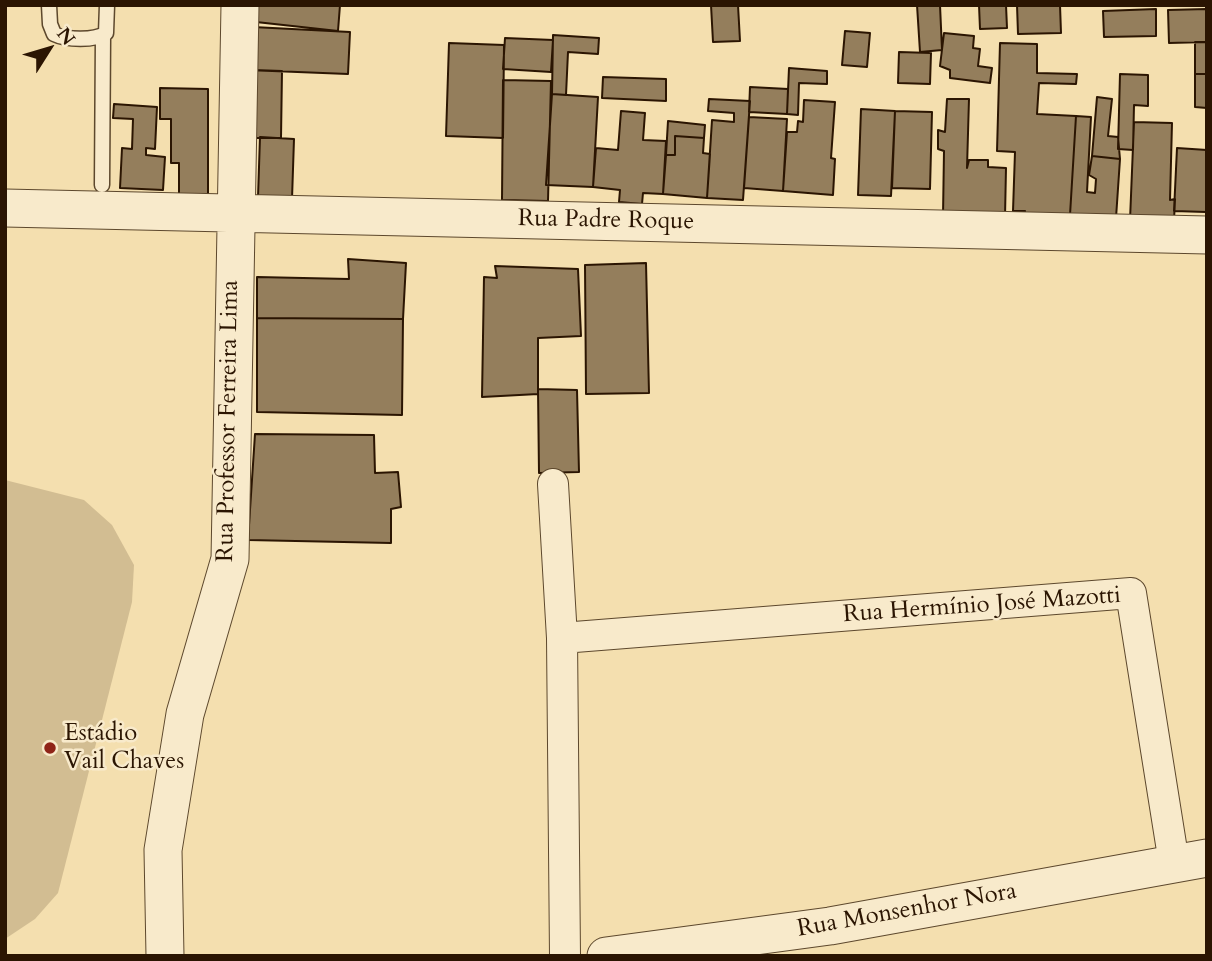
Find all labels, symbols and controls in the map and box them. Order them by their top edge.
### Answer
north arrow [14,14,84,84]
text: N [50,22,81,51]
street label: Rua Padre Roque [517,205,695,237]
street label: Rua Professor Ferreira Lima [212,280,246,562]
street label: Rua Hermínio José Mazotti [842,582,1122,630]
place label: Estádio Vail Chaves [64,720,184,776]
marker: Estádio Vail Chaves [42,740,58,756]
street label: Rua Monsenhor Nora [795,878,1019,944]

